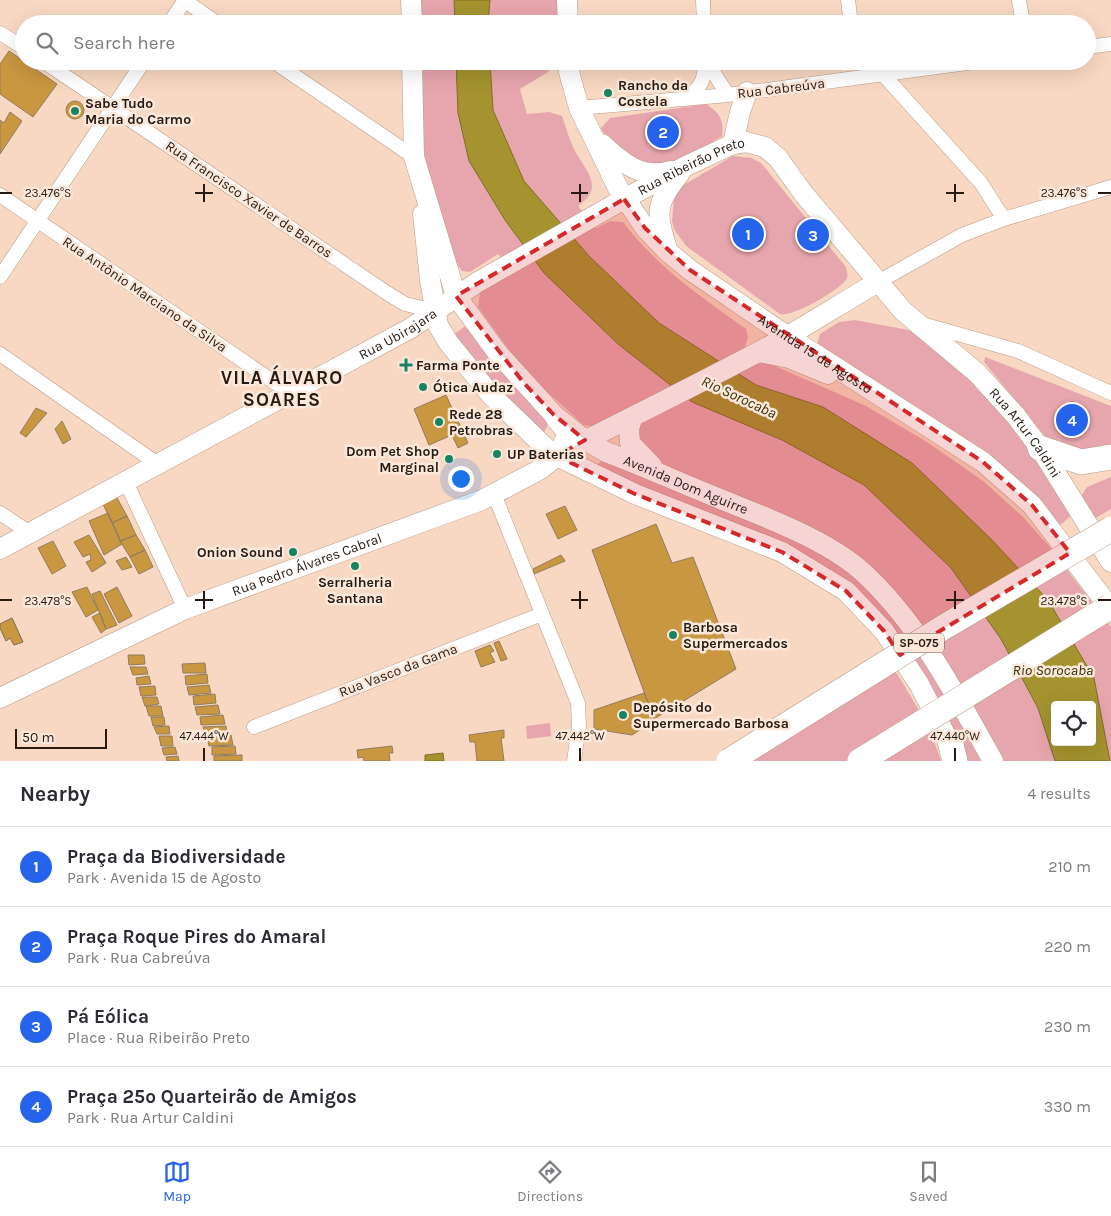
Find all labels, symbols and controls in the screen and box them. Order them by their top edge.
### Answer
search box [15,15,1096,70]
icon: search [33,29,61,57]
text: Search here [73,32,175,54]
street label: Rua Cabreúva [736,75,826,102]
place label: Rancho da Costela [618,77,688,110]
marker: Rancho da Costela [602,87,614,99]
place label: Sabe Tudo Maria do Carmo [85,95,191,128]
marker: Sabe Tudo Maria do Carmo [69,105,81,117]
pin: 2 [647,113,679,151]
street label: Rua Ribeirão Preto [635,134,746,199]
street label: Rua Francisco Xavier de Barros [162,137,335,262]
text: 23.476°S [25,186,71,200]
text: 23.476°S [1041,186,1087,200]
pin: 1 [732,215,764,253]
pin: 3 [797,216,829,254]
street label: Rua Antônio Marciano da Silva [59,233,230,356]
street label: Rua Ubirajara [356,305,440,364]
street label: Avenida 15 de Agosto [755,311,875,397]
place label: Farma Ponte [416,357,500,374]
marker: Farma Ponte [400,359,412,371]
district label: VILA ÁLVARO SOARES [221,364,343,411]
water label: Rio Sorocaba [699,372,779,422]
place label: Ótica Audaz [433,378,513,396]
marker: Ótica Audaz [417,381,429,393]
street label: Rua Artur Caldini [986,384,1064,481]
pin: 4 [1056,401,1088,439]
place label: Rede 28 Petrobras [449,406,513,439]
marker: Rede 28 Petrobras [433,416,445,428]
place label: Dom Pet Shop Marginal [346,443,439,476]
place label: UP Baterias [507,446,584,463]
marker: UP Baterias [491,448,503,460]
street label: Avenida Dom Aguirre [621,452,750,518]
marker: Dom Pet Shop Marginal [443,453,455,465]
your location [448,466,474,492]
street label: Rua Pedro Álvares Cabral [230,530,384,600]
place label: Onion Sound [197,544,283,561]
marker: Onion Sound [287,546,299,558]
marker: Serralheria Santana [349,560,361,572]
place label: Serralheria Santana [318,574,392,607]
text: 23.478°S [24,594,72,608]
text: 23.478°S [1040,594,1088,608]
place label: Barbosa Supermercados [683,619,788,652]
marker: Barbosa Supermercados [667,629,679,641]
road number: SP-075 [894,634,944,652]
street label: Rua Vasco da Gama [336,640,460,701]
water label: Rio Sorocaba [1013,661,1093,679]
place label: Depósito do Supermercado Barbosa [633,699,789,732]
map controls [1051,701,1096,746]
button: locate [1051,701,1096,746]
marker: Depósito do Supermercado Barbosa [617,709,629,721]
scale bar [15,726,108,749]
text: 50 m [22,729,55,746]
text: 47.444°W [179,729,229,743]
text: 47.442°W [555,729,605,743]
text: 47.440°W [930,729,980,743]
text: Nearby [20,782,90,806]
text: 4 results [1027,784,1091,803]
text: Praça da Biodiversidade [67,846,286,868]
text: 1 [33,857,39,876]
text: 210 m [1048,857,1091,876]
text: Park · Avenida 15 de Agosto [67,868,261,887]
text: Praça Roque Pires do Amaral [67,926,326,948]
text: 2 [31,937,41,956]
text: 220 m [1044,937,1091,956]
text: Park · Rua Cabreúva [67,948,211,967]
text: Pá Eólica [67,1006,149,1028]
text: 3 [31,1017,41,1036]
text: 230 m [1044,1017,1091,1036]
text: Place · Rua Ribeirão Preto [67,1028,250,1047]
text: Praça 25º Quarteirão de Amigos [67,1086,357,1108]
text: 4 [31,1097,41,1116]
text: 330 m [1044,1097,1091,1116]
text: Park · Rua Artur Caldini [67,1108,234,1127]
tab: Map [163,1158,191,1205]
tab: Directions [517,1158,583,1205]
tab: Saved [909,1158,948,1205]

